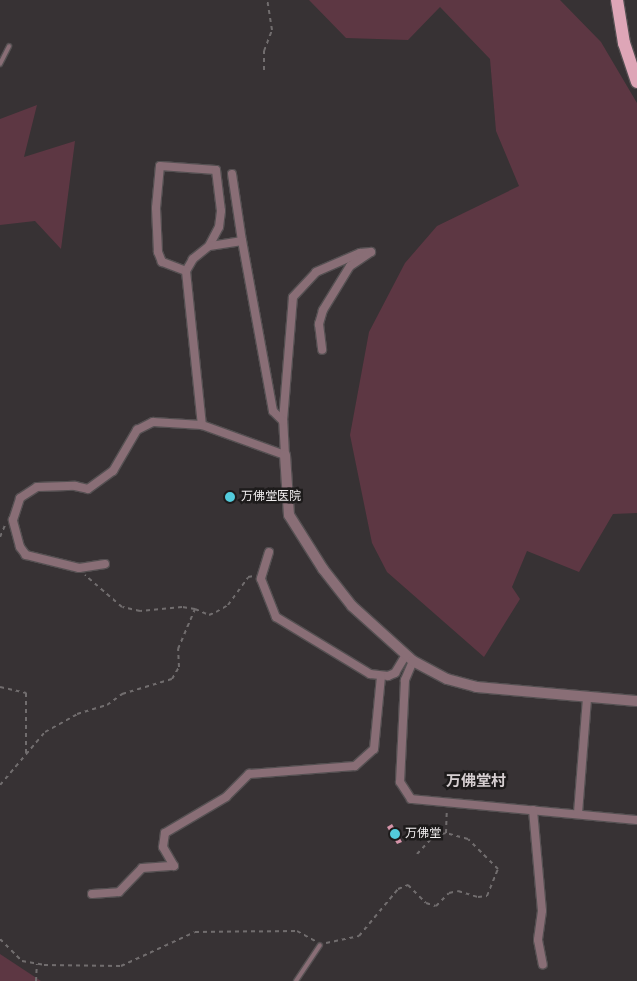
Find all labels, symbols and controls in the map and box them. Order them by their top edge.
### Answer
marker: 万佛堂医院 [223,490,237,504]
place label: 万佛堂医院 [241,490,301,504]
district label: 万佛堂村 [446,772,506,790]
place label: 万佛堂 [405,827,441,841]
marker: 万佛堂 [389,828,401,840]

